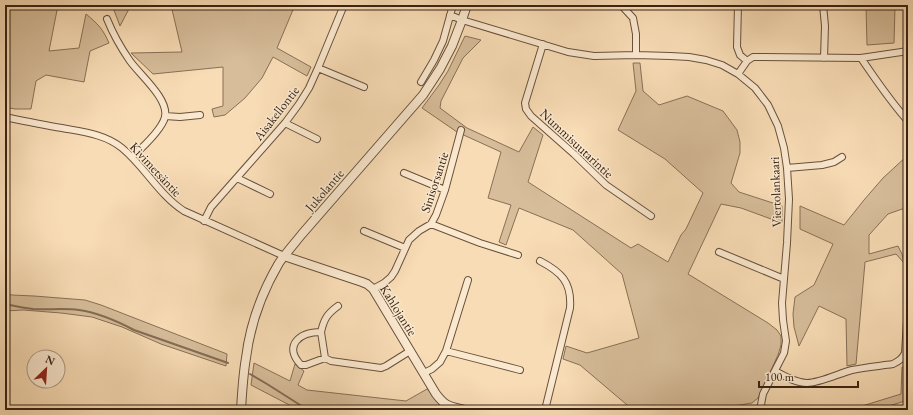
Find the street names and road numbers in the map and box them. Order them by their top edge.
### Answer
street label: Aisakellontie [249,83,303,145]
street label: Nummisuutarintie [536,105,617,182]
street label: Kivimetsäntie [126,138,185,200]
street label: Sinisorsantie [417,150,452,215]
street label: Viertolankaari [766,156,785,228]
street label: Jukolantie [301,165,348,216]
street label: Kahlojantie [376,281,421,339]

